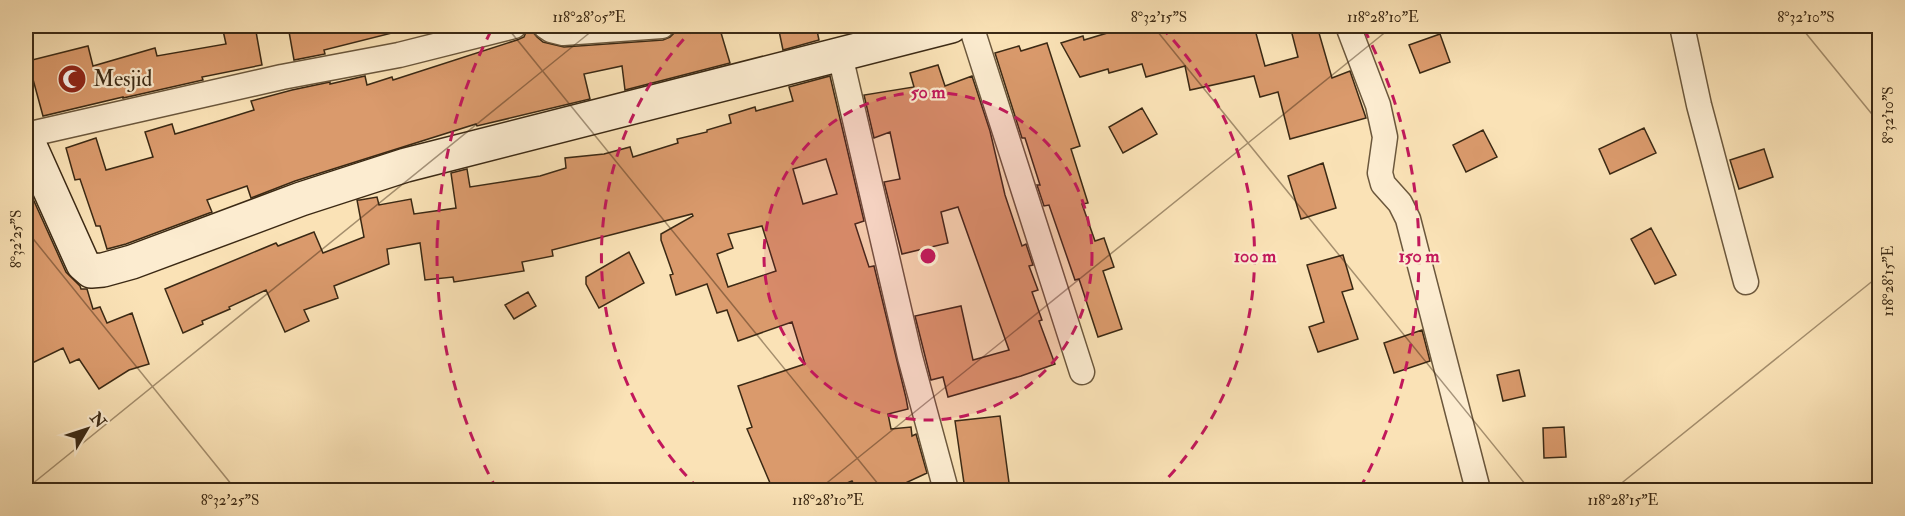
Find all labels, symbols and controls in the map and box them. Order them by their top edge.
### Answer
text: 118°28'05"E [552,8,626,27]
text: 8°32'15"S [1131,8,1187,27]
text: 118°28'10"E [1347,8,1419,27]
text: 8°32'10"S [1777,8,1835,27]
mosque icon: Mesjid [56,63,88,95]
place label: Mesjid [93,65,153,93]
text: 50 m [911,81,946,104]
text: 8°32'10"S [1879,86,1898,144]
text: 8°32'25"S [7,210,26,268]
text: 100 m [1234,245,1277,268]
text: 150 m [1398,245,1441,268]
text: 118°28'15"E [1879,245,1898,316]
centre of rings [918,246,938,266]
north arrow [57,399,117,459]
text: N [85,408,111,433]
text: 8°32'25"S [201,491,259,510]
text: 118°28'10"E [792,491,864,510]
text: 118°28'15"E [1588,491,1659,510]

